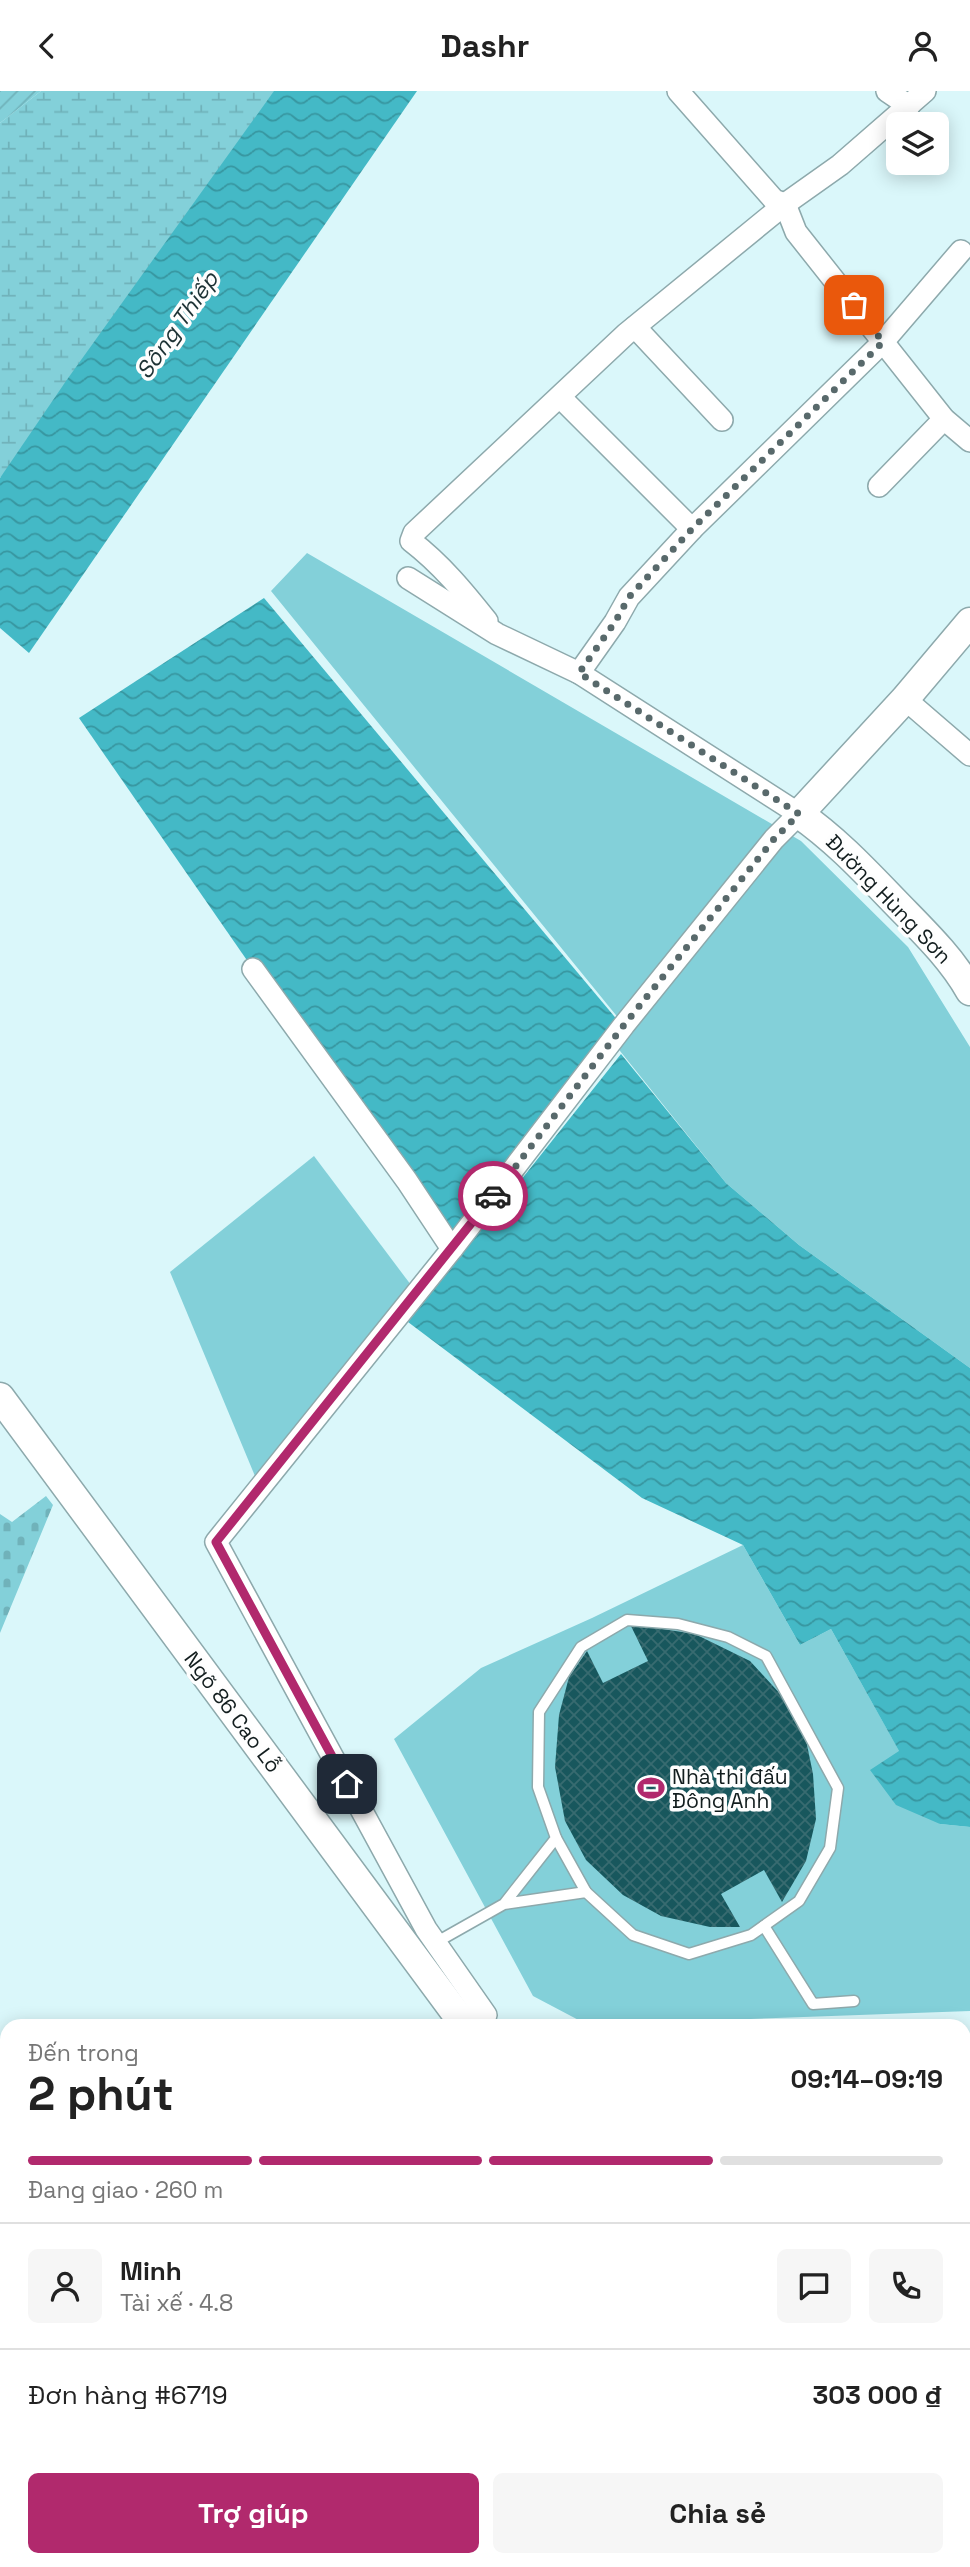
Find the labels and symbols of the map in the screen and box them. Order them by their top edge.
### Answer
water label: Sông Thiếp [129,265,226,384]
pin [824,275,884,335]
street label: Đường Hùng Sơn [820,829,958,969]
courier [458,1161,528,1231]
street label: Ngõ 86 Cao Lỗ [179,1646,287,1778]
pin [317,1754,377,1814]
place label: Nhà thi đấu Đông Anh [672,1763,788,1814]
sports icon: Nhà thi đấu Đông Anh [636,1773,666,1803]

